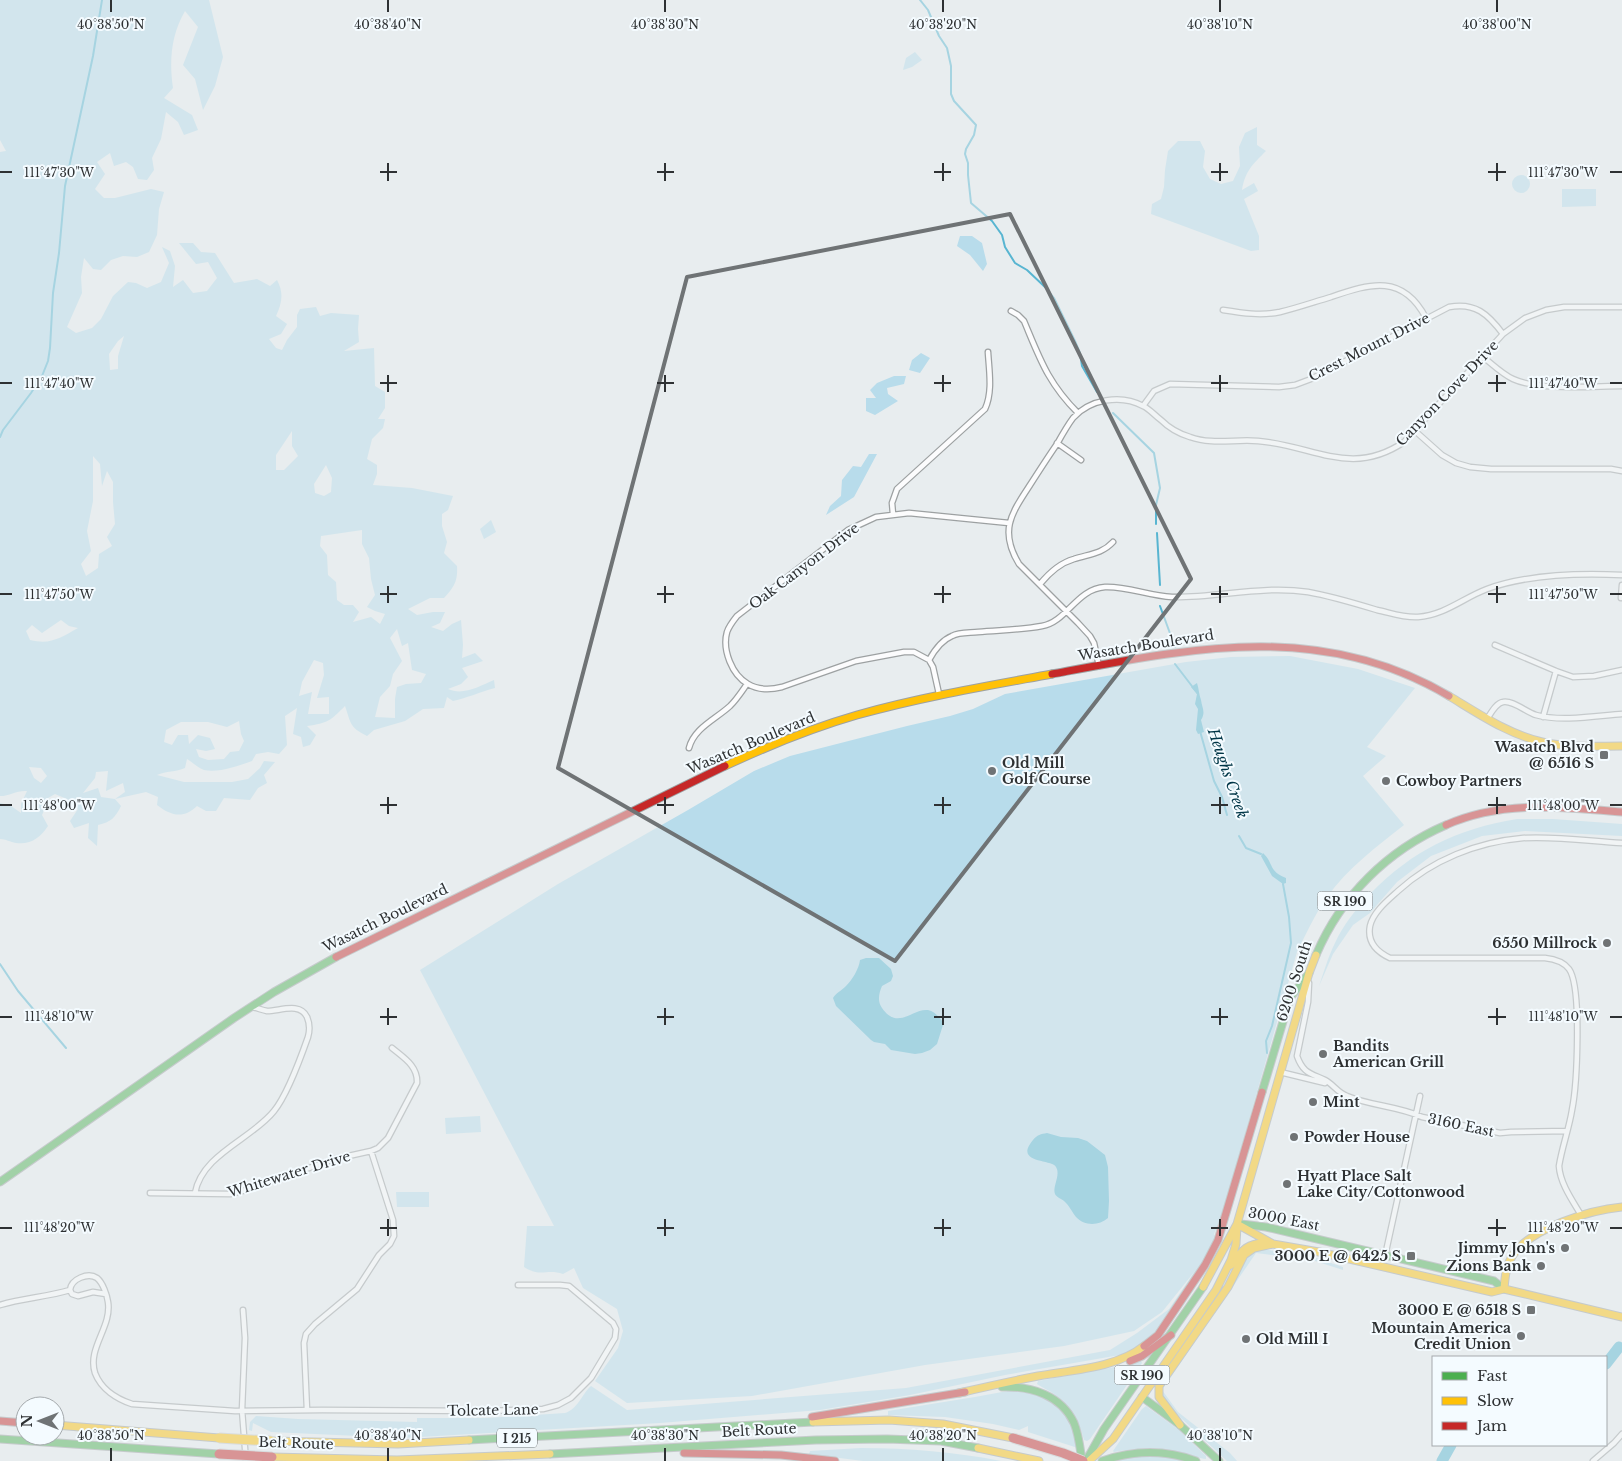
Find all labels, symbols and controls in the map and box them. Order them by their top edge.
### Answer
text: 40°38'50"N [77,17,145,32]
text: 40°38'40"N [354,17,422,32]
text: 40°38'30"N [631,17,699,32]
text: 40°38'20"N [909,17,977,32]
text: 40°38'10"N [1187,17,1253,32]
text: 40°38'00"N [1462,17,1532,32]
text: 111°47'30"W [24,165,95,180]
text: 111°47'30"W [1528,165,1599,180]
street label: Crest Mount Drive [1305,309,1433,385]
street label: Canyon Cove Drive [1392,336,1502,450]
text: 111°47'40"W [24,376,94,391]
text: 111°47'40"W [1528,376,1598,391]
street label: Oak Canyon Drive [745,519,863,613]
text: 111°47'50"W [24,587,94,602]
text: 111°47'50"W [1528,587,1598,602]
street label: Wasatch Boulevard [1076,625,1216,665]
street label: Wasatch Boulevard [683,708,818,779]
water label: Heughs Creek [1203,724,1252,821]
place label: Wasatch Blvd @ 6516 S [1493,738,1594,772]
marker: Wasatch Blvd @ 6516 S [1598,749,1610,761]
place label: Old Mill Golf Course [1002,754,1091,788]
marker: Old Mill Golf Course [986,765,998,777]
place label: Cowboy Partners [1396,772,1522,790]
marker: Cowboy Partners [1380,775,1392,787]
text: 111°48'00"W [23,798,96,813]
text: 111°48'00"W [1527,798,1600,813]
street label: Wasatch Boulevard [318,880,451,957]
road number: SR 190 [1318,891,1372,910]
place label: 6550 Millrock [1492,934,1598,952]
marker: 6550 Millrock [1601,937,1613,949]
street label: 6200 South [1272,938,1316,1024]
text: 111°48'10"W [24,1009,94,1024]
text: 111°48'10"W [1528,1009,1598,1024]
place label: Bandits American Grill [1332,1037,1444,1071]
marker: Bandits American Grill [1317,1048,1329,1060]
place label: Mint [1323,1093,1360,1111]
marker: Mint [1307,1096,1319,1108]
street label: 3160 East [1426,1109,1497,1141]
place label: Powder House [1304,1128,1410,1146]
marker: Powder House [1288,1131,1300,1143]
street label: Whitewater Drive [224,1147,353,1202]
place label: Hyatt Place Salt Lake City/Cottonwood [1297,1167,1465,1201]
marker: Hyatt Place Salt Lake City/Cottonwood [1281,1178,1293,1190]
street label: 3000 East [1247,1203,1322,1235]
text: 111°48'20"W [23,1220,95,1235]
text: 111°48'20"W [1527,1220,1599,1235]
place label: Jimmy John's [1455,1239,1555,1257]
marker: Jimmy John's [1559,1242,1571,1254]
place label: 3000 E @ 6425 S [1274,1247,1401,1265]
marker: 3000 E @ 6425 S [1405,1250,1417,1262]
place label: Zions Bank [1446,1257,1532,1275]
marker: Zions Bank [1535,1260,1547,1272]
place label: 3000 E @ 6518 S [1398,1301,1521,1319]
marker: 3000 E @ 6518 S [1525,1304,1537,1316]
place label: Mountain America Credit Union [1371,1319,1511,1353]
place label: Old Mill I [1256,1330,1328,1348]
marker: Mountain America Credit Union [1515,1330,1527,1342]
marker: Old Mill I [1240,1333,1252,1345]
legend [1432,1356,1607,1446]
road number: SR 190 [1114,1366,1170,1384]
text: Fast [1477,1366,1508,1385]
text: Slow [1477,1391,1514,1410]
north arrow [15,1396,65,1446]
street label: Tolcate Lane [447,1400,539,1420]
text: N [18,1414,36,1428]
text: Jam [1475,1416,1507,1435]
street label: Belt Route [721,1419,797,1441]
text: 40°38'50"N [77,1428,145,1443]
text: 40°38'40"N [354,1428,422,1443]
text: 40°38'30"N [631,1428,699,1443]
text: 40°38'20"N [909,1428,977,1443]
text: 40°38'10"N [1187,1428,1253,1443]
road number: I 215 [497,1429,537,1448]
street label: Belt Route [258,1433,334,1453]

